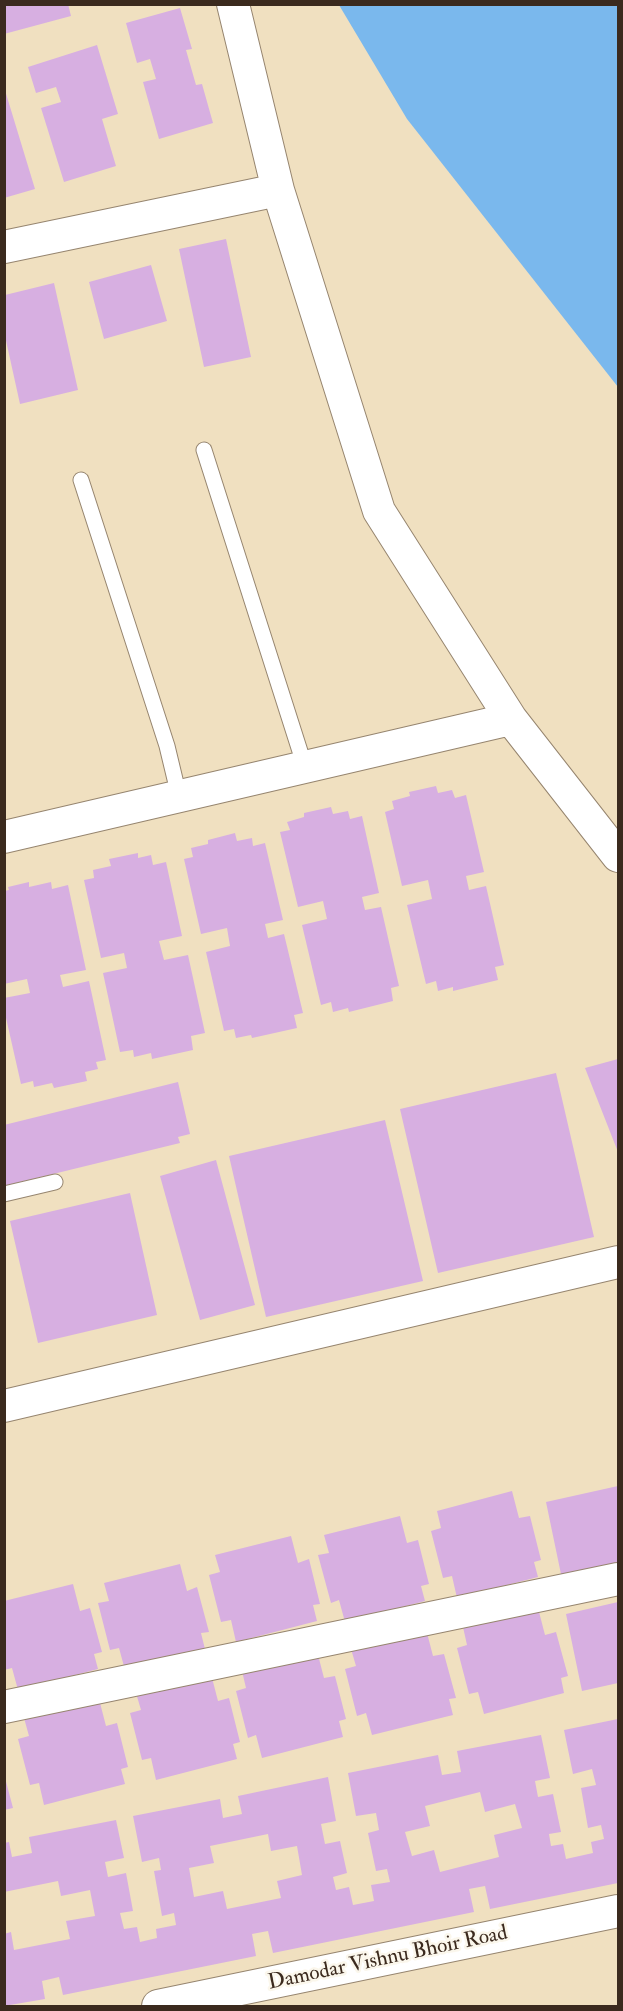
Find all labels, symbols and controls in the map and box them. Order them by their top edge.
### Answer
street label: Damodar Vishnu Bhoir Road [266,1921,510,1997]

